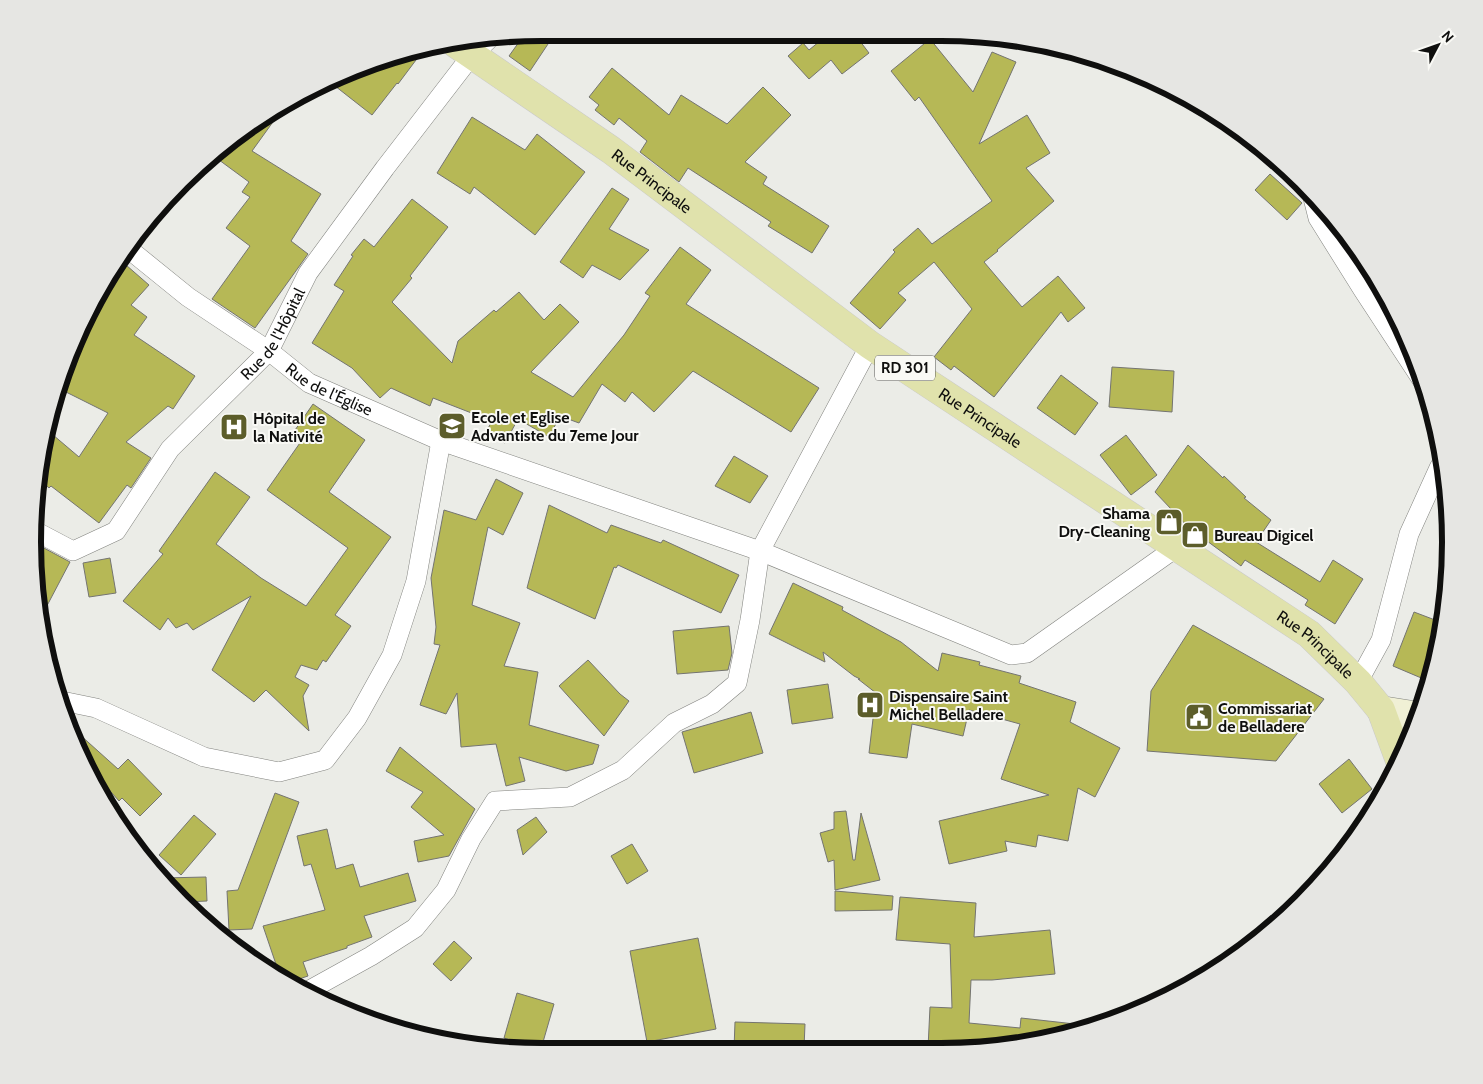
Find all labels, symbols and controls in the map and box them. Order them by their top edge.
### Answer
north arrow [1413,20,1463,70]
text: N [1438,27,1458,46]
street label: Rue Principale [608,145,696,217]
street label: Rue de l'Hôpital [236,285,309,383]
road number: RD 301 [875,356,935,380]
street label: Rue de l'Église [282,359,376,419]
street label: Rue Principale [935,383,1025,452]
place label: Ecole et Eglise Advantiste du 7eme Jour [471,408,639,445]
place label: Hôpital de la Nativité [253,409,325,446]
school or university icon: Ecole et Eglise Advantiste du 7eme Jour [437,411,467,441]
hospital icon: Hôpital de la Nativité [219,412,249,442]
place label: Shama Dry-Cleaning [1058,504,1150,541]
shop icon: Shama Dry-Cleaning [1154,507,1184,537]
shop icon: Bureau Digicel [1180,520,1210,550]
place label: Bureau Digicel [1214,526,1314,545]
street label: Rue Principale [1274,606,1358,682]
place label: Dispensaire Saint Michel Belladere [889,687,1009,724]
hospital icon: Dispensaire Saint Michel Belladere [855,690,885,720]
place label: Commissariat de Belladere [1218,699,1313,736]
public building icon: Commissariat de Belladere [1184,702,1214,732]

